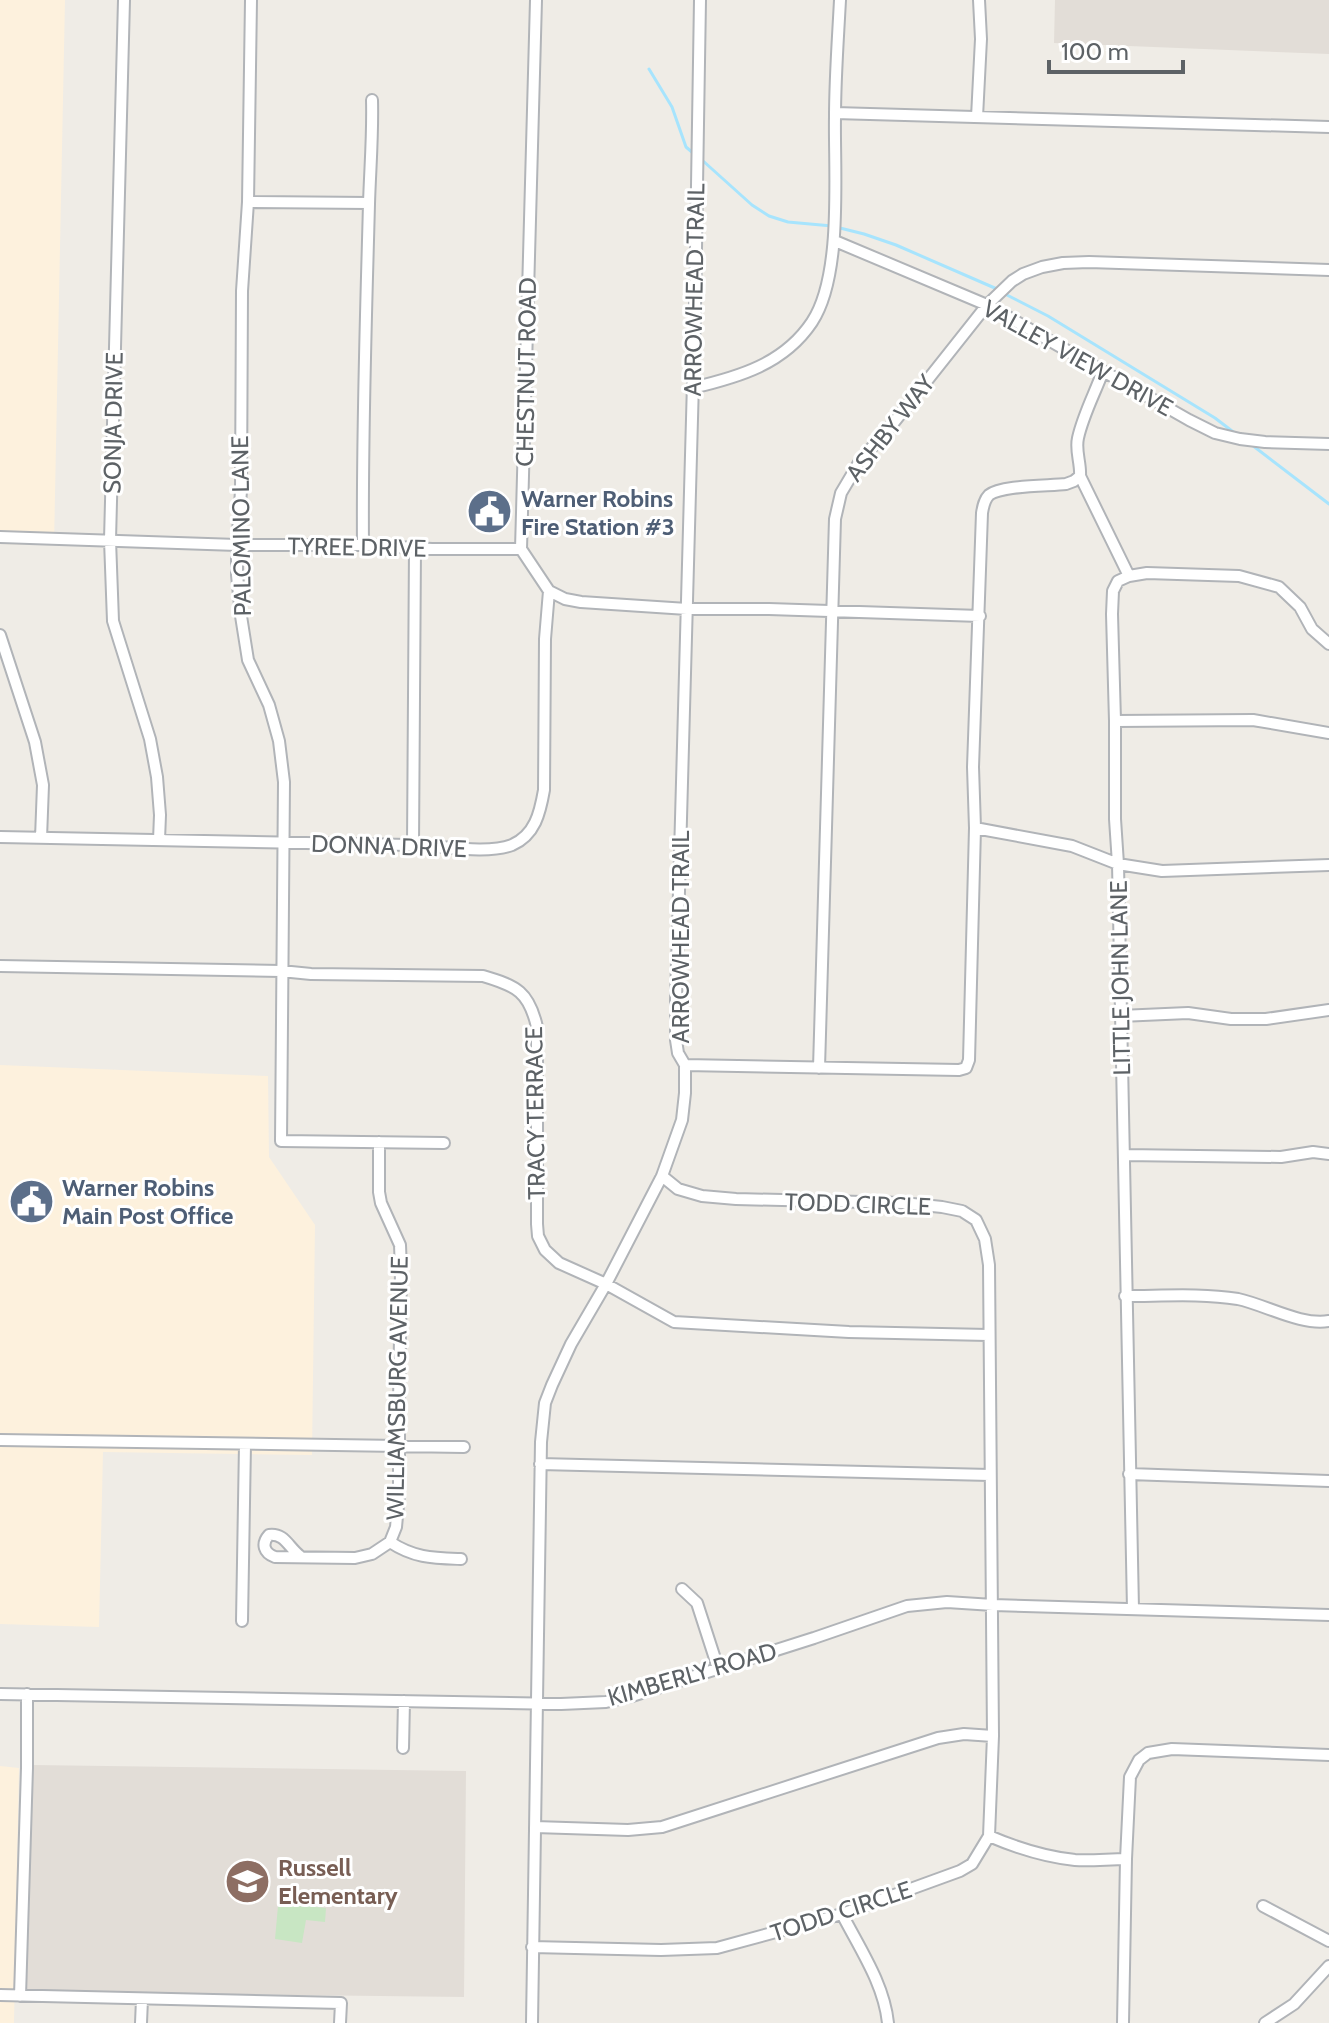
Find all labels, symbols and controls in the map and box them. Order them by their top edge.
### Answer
scale bar [1049,24,1183,74]
text: 100 m [1061,37,1129,66]
street label: ARROWHEAD TRAIL [678,183,710,397]
street label: CHESTNUT ROAD [510,277,542,467]
street label: VALLEY VIEW DRIVE [978,294,1178,422]
street label: SONJA DRIVE [97,352,129,494]
street label: ASHBY WAY [839,369,941,487]
street label: PALOMINO LANE [225,435,257,617]
place label: Warner Robins Fire Station #3 [521,484,675,541]
public building icon: Warner Robins Fire Station #3 [466,488,514,536]
street label: TYREE DRIVE [287,531,427,563]
street label: DONNA DRIVE [311,829,467,863]
street label: ARROWHEAD TRAIL [666,831,695,1043]
street label: LITTLE JOHN LANE [1104,880,1136,1076]
street label: TRACY TERRACE [519,1026,551,1200]
place label: Warner Robins Main Post Office [62,1173,233,1230]
public building icon: Warner Robins Main Post Office [7,1177,55,1225]
street label: TODD CIRCLE [784,1187,932,1221]
street label: WILLIAMSBURG AVENUE [380,1256,414,1520]
street label: KIMBERLY ROAD [604,1636,780,1712]
place label: Russell Elementary [278,1853,398,1910]
school or university icon: Russell Elementary [223,1857,271,1905]
street label: TODD CIRCLE [767,1875,915,1947]

